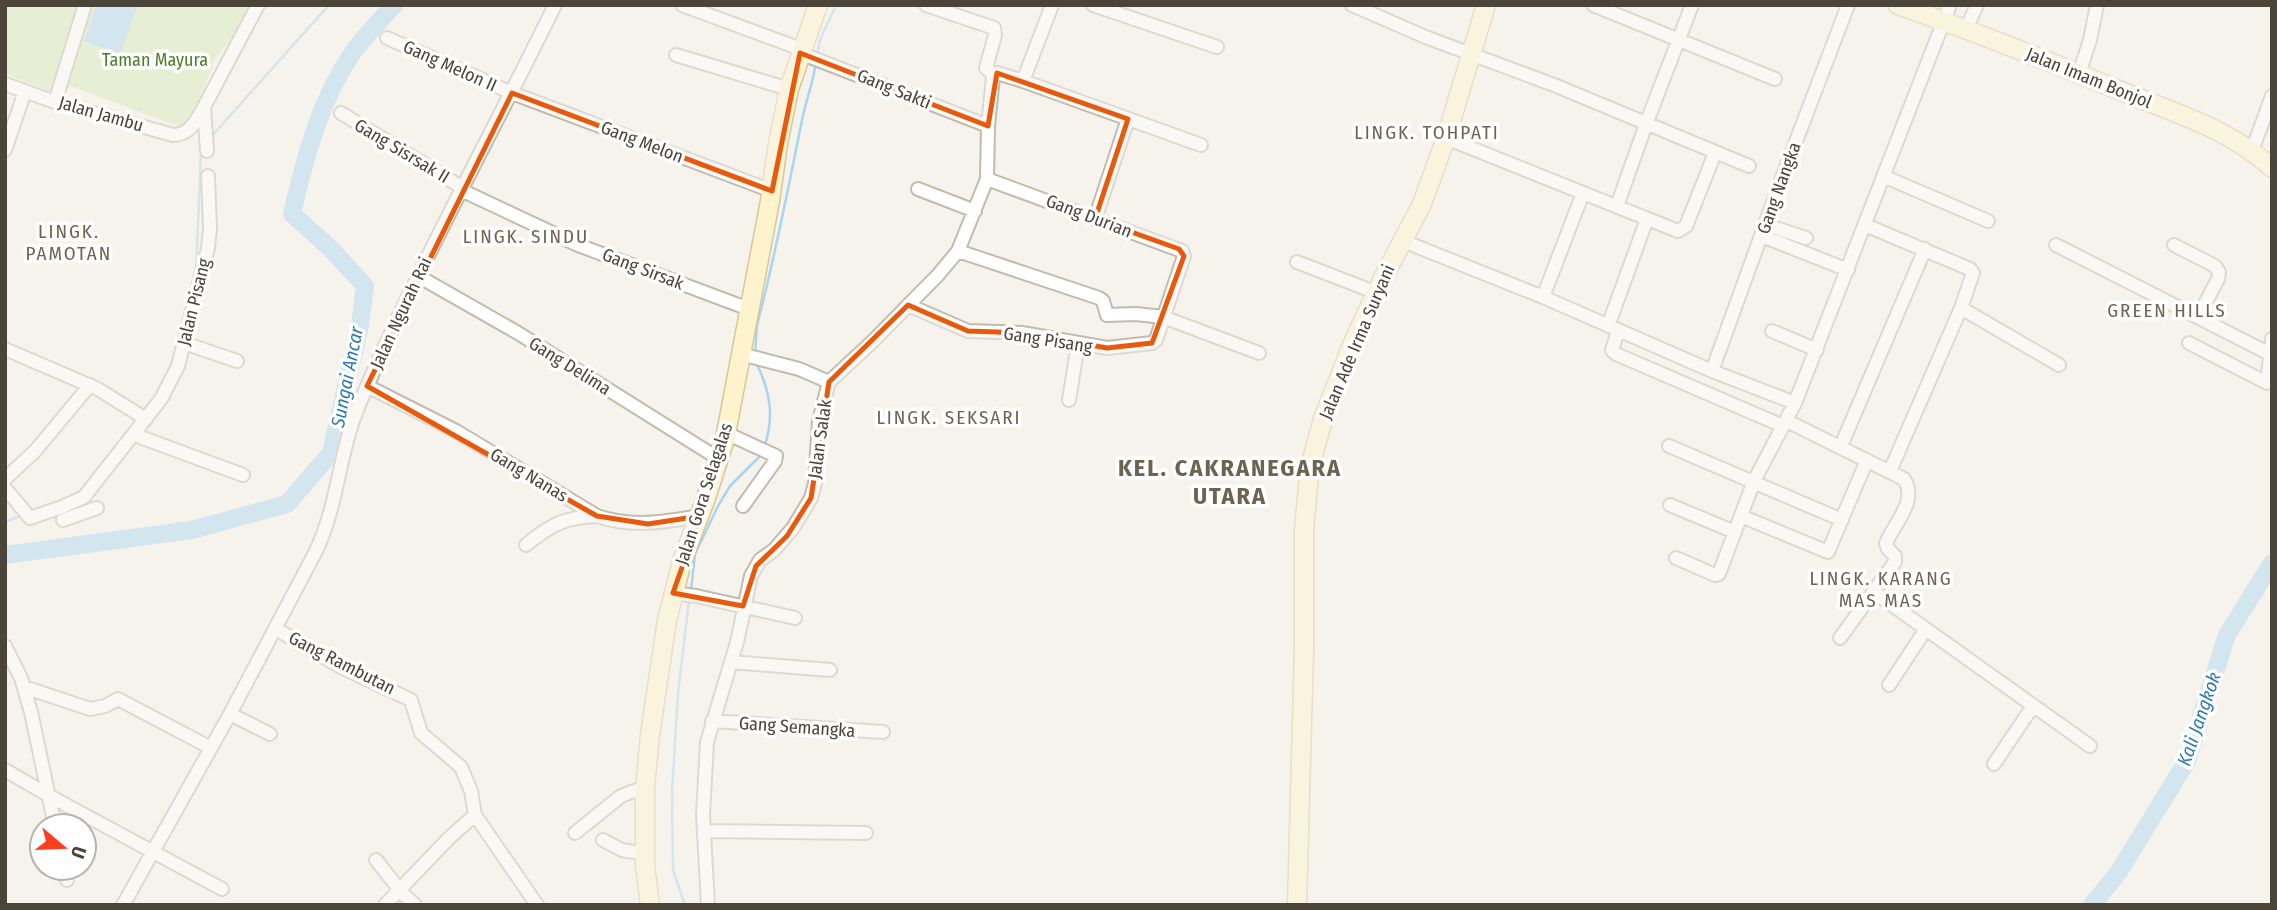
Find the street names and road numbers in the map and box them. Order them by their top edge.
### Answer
street label: Gang Melon II [400,36,500,96]
street label: Jalan Imam Bonjol [2023,43,2155,113]
street label: Gang Sakti [854,64,934,114]
street label: Jalan Jambu [56,91,146,137]
street label: Gang Sisrsak II [351,114,453,188]
street label: Gang Melon [598,116,686,168]
street label: Gang Nangka [1752,139,1806,237]
street label: Gang Durian [1043,190,1135,242]
street label: Gang Sirsak [599,243,687,295]
street label: Jalan Ngurah Rai [366,254,436,372]
street label: Jalan Pisang [173,256,216,348]
street label: Jalan Ade Irma Suryani [1314,261,1400,423]
street label: Gang Pisang [1002,322,1094,358]
street label: Gang Delima [525,332,615,400]
street label: Jalan Salak [804,397,837,480]
street label: Jalan Gora Selagalas [671,420,737,568]
street label: Gang Nanas [486,443,572,507]
street label: Gang Rambutan [285,627,399,699]
street label: Gang Semangka [738,712,856,742]

